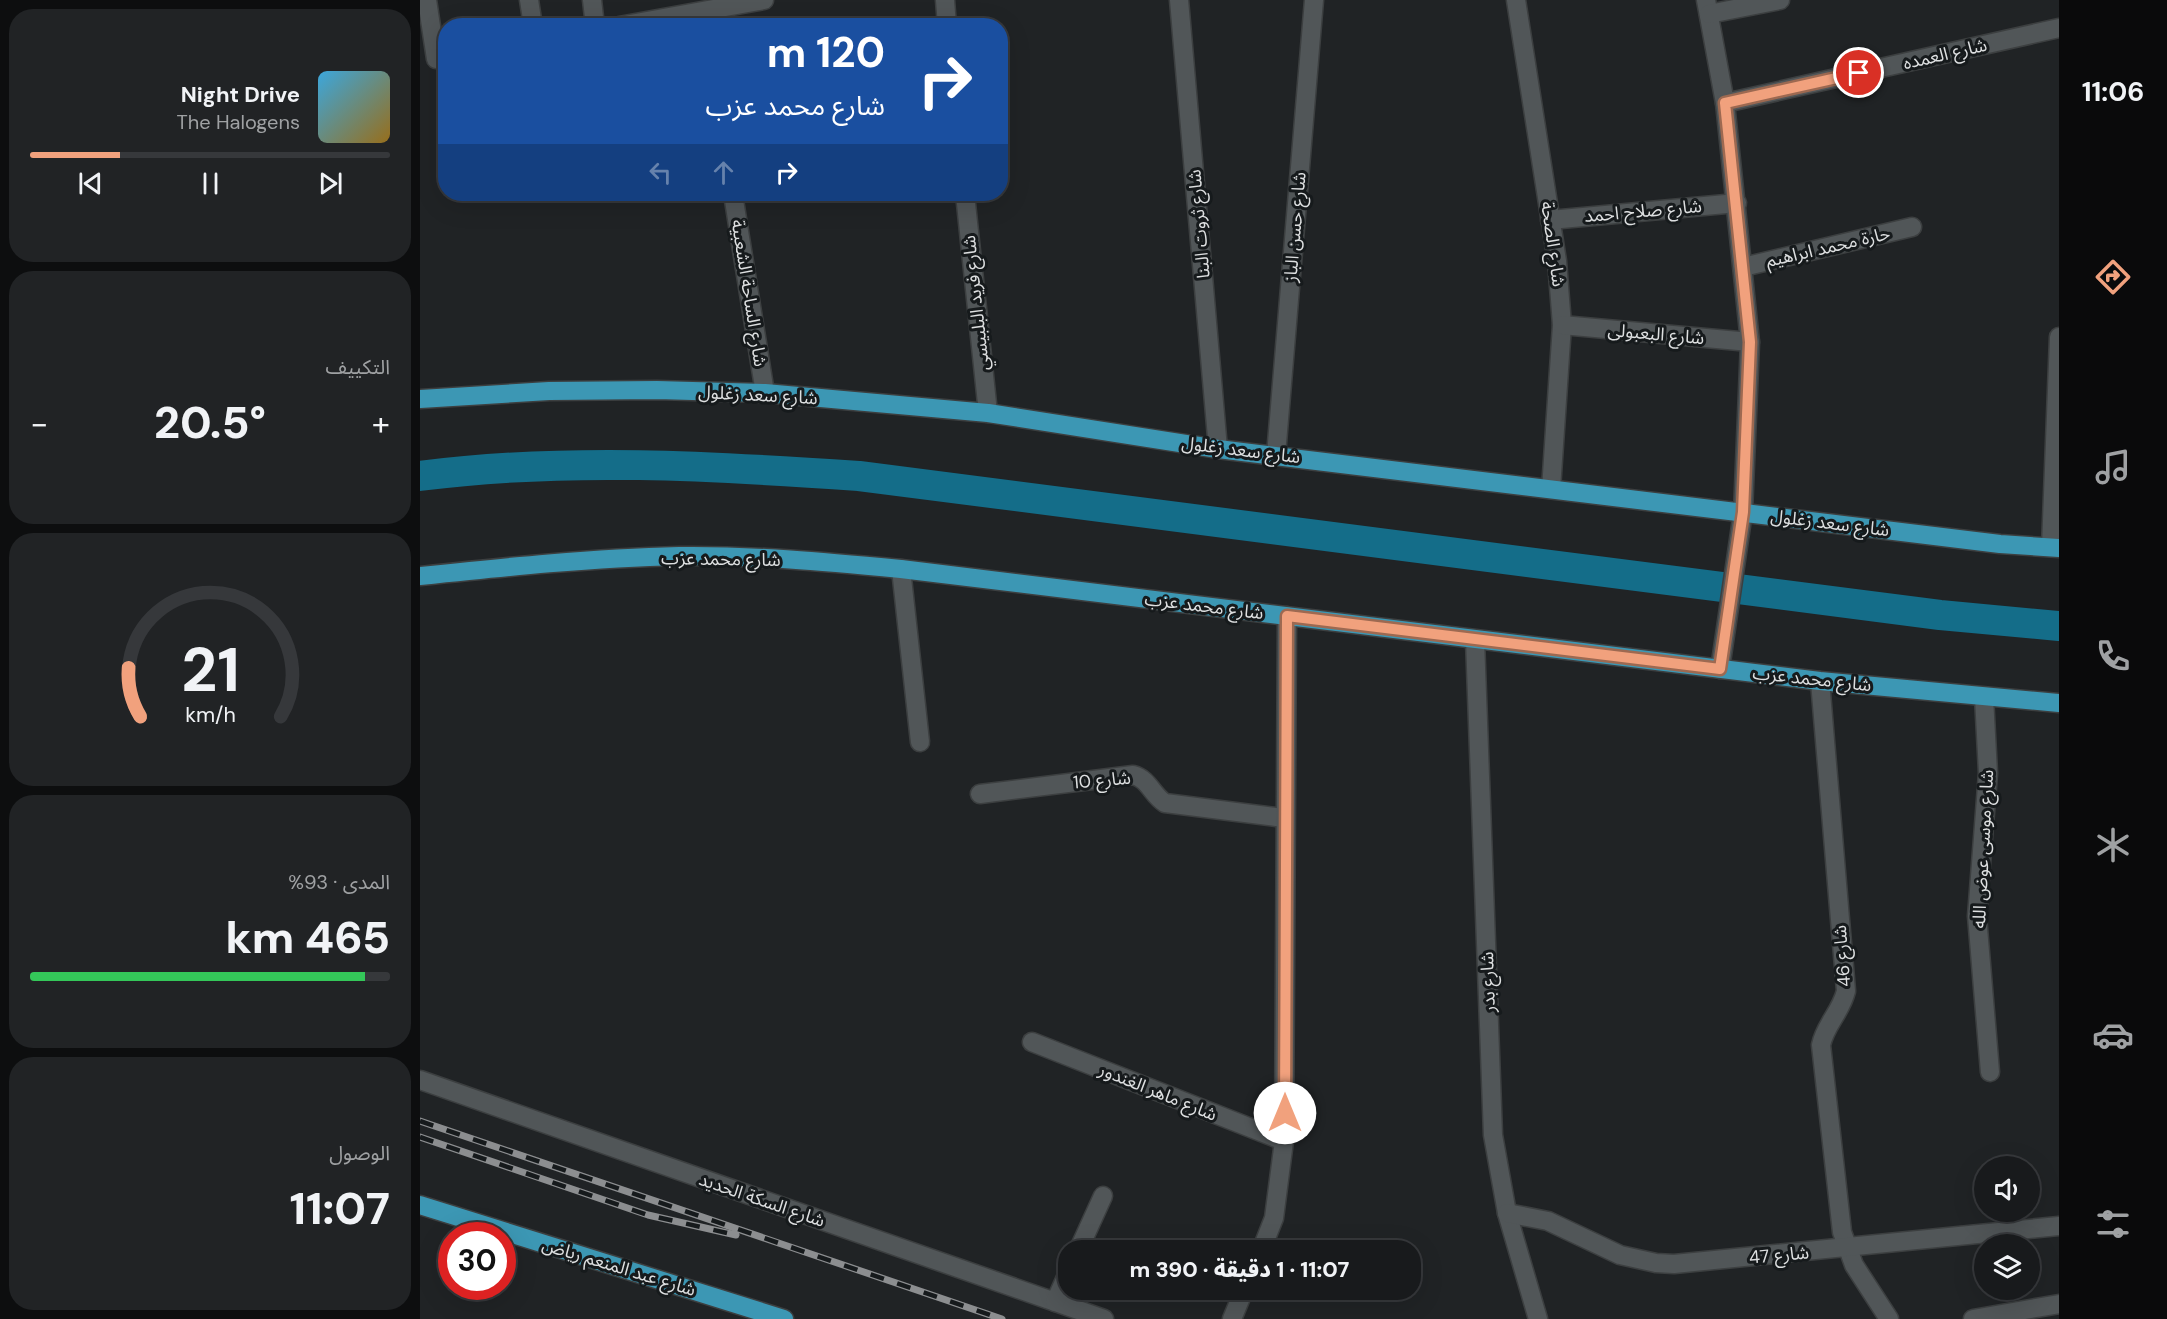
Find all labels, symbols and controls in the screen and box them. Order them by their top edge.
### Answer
text: 120 m [767,25,885,80]
street label: شارع العمده [1901,33,1990,77]
icon: right [906,42,984,120]
pin [1833,47,1884,98]
icon: arrive [1842,56,1875,89]
text: 11:06 [2082,74,2144,109]
text: Night Drive [181,80,300,109]
text: شارع محمد عزب [706,88,885,123]
text: The Halogens [177,109,300,135]
icon: left [644,156,677,189]
icon: ahead [707,156,740,189]
icon: right [770,156,803,189]
icon: previous [74,167,107,200]
icon: pause [194,167,227,200]
icon: next [314,167,347,200]
street label: شارع ثروت البنا [1182,168,1218,280]
street label: شارع حسن الباز [1278,171,1314,284]
street label: شارع صلاح احمد [1583,194,1703,230]
street label: شارع الصحة [1533,200,1571,289]
street label: شارع الساحة الشعبية [724,218,772,369]
street label: حارة محمد ابراهيم [1764,221,1893,274]
street label: شارع فريد البلبيسي [957,234,997,372]
icon: directions [2092,256,2134,298]
street label: شارع البعبولى [1606,318,1705,352]
text: التكييف [326,354,390,380]
street label: شارع سعد زغلول [698,380,818,412]
text: 20.5° [154,393,266,452]
text: − [30,402,48,445]
text: + [372,402,390,445]
street label: شارع سعد زغلول [1180,431,1302,471]
icon: music [2092,446,2134,488]
street label: شارع سعد زغلول [1769,504,1891,544]
street label: شارع محمد عزب [661,546,781,574]
street label: شارع محمد عزب [1143,587,1265,627]
text: 21 [181,629,239,710]
icon: phone [2092,635,2134,677]
street label: شارع محمد عزب [1751,661,1873,699]
text: km/h [185,701,235,729]
street label: شارع 10 [1072,766,1132,796]
street label: شارع موسى عوض الله [1967,769,2001,929]
icon: climate [2092,824,2134,866]
text: المدى · 93% [288,869,390,895]
text: 465 km [225,908,390,967]
street label: شارع 46 [1828,924,1858,988]
street label: شارع بدر [1475,951,1503,1014]
icon: car [2092,1014,2134,1056]
street label: شارع ماهر الغندور [1094,1057,1221,1128]
position arrow [1253,1081,1317,1145]
text: الوصول [329,1140,390,1166]
map controls [1974,1156,2040,1300]
button: sound [1974,1156,2040,1222]
street label: شارع السكة الحديد [695,1167,828,1235]
text: 11:07 [289,1179,390,1238]
icon: filters [2092,1203,2134,1245]
speed limit sign: 30 [438,1222,516,1300]
street label: شارع عبد المنعم رياض [539,1232,699,1304]
button: layers [1974,1234,2040,1300]
street label: شارع 47 [1748,1240,1810,1272]
text: 11:07 · 1 دقيقة · 390 m [1130,1255,1349,1284]

